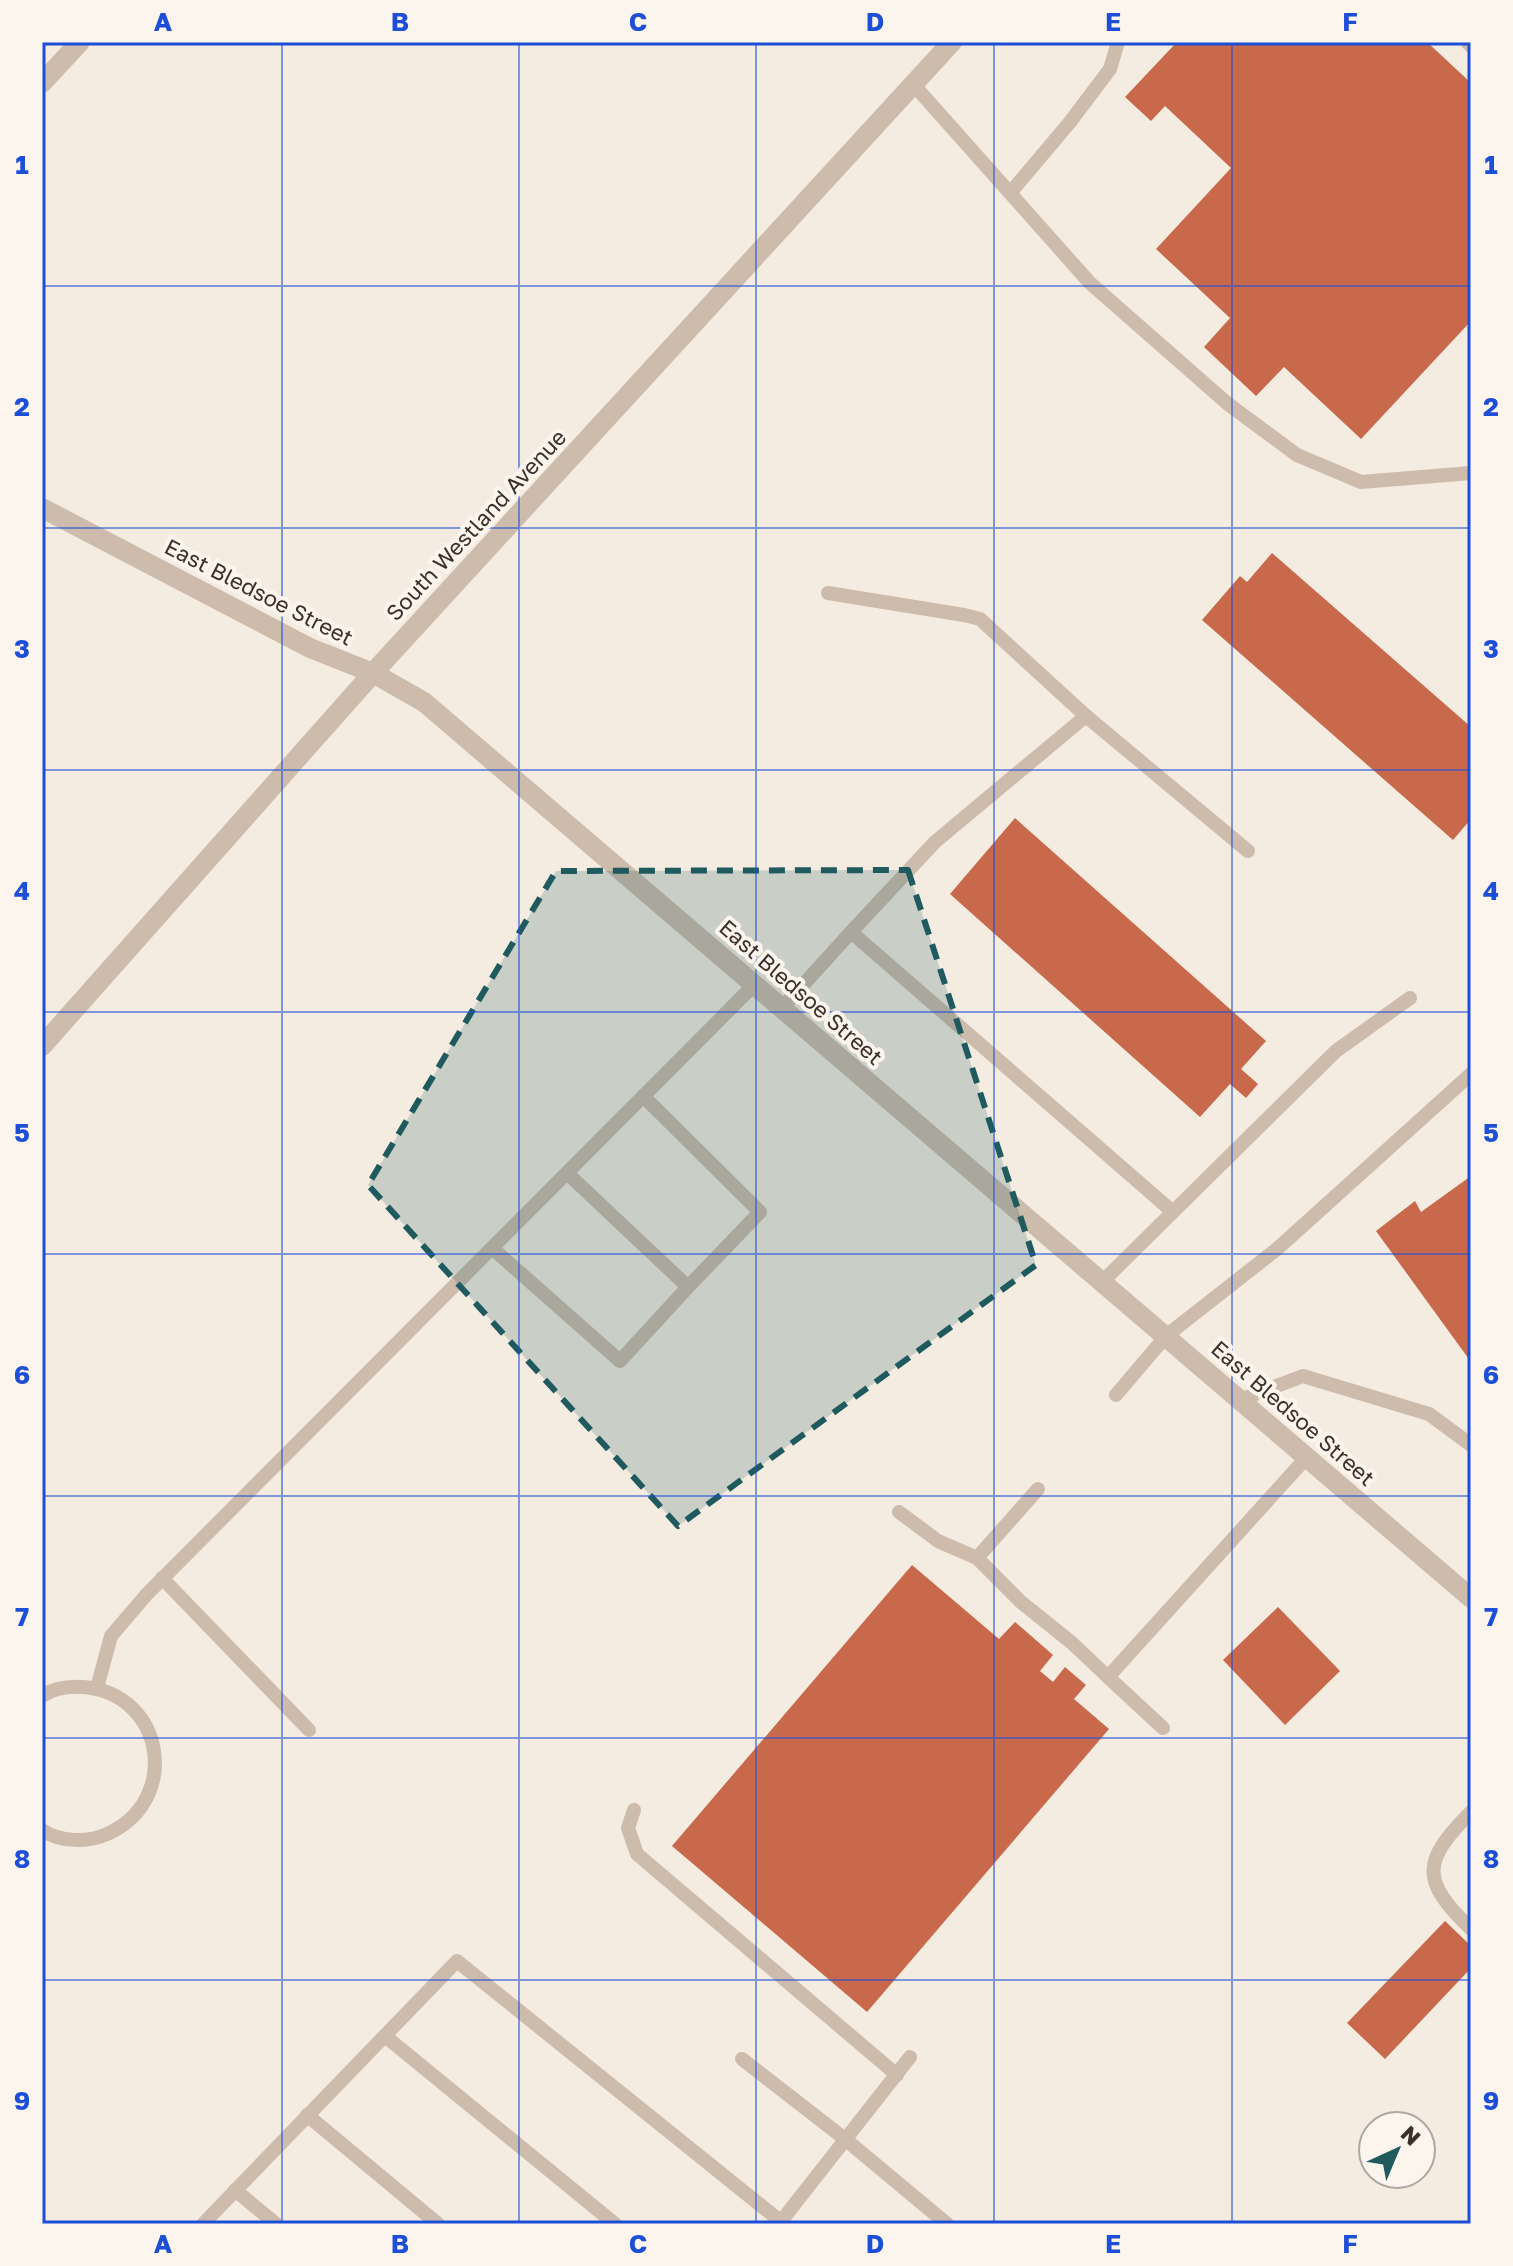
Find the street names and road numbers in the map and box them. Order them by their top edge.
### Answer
street label: South Westland Avenue [380,423,571,626]
street label: East Bledsoe Street [161,532,358,651]
street label: East Bledsoe Street [714,913,889,1070]
street label: East Bledsoe Street [1206,1334,1381,1491]

